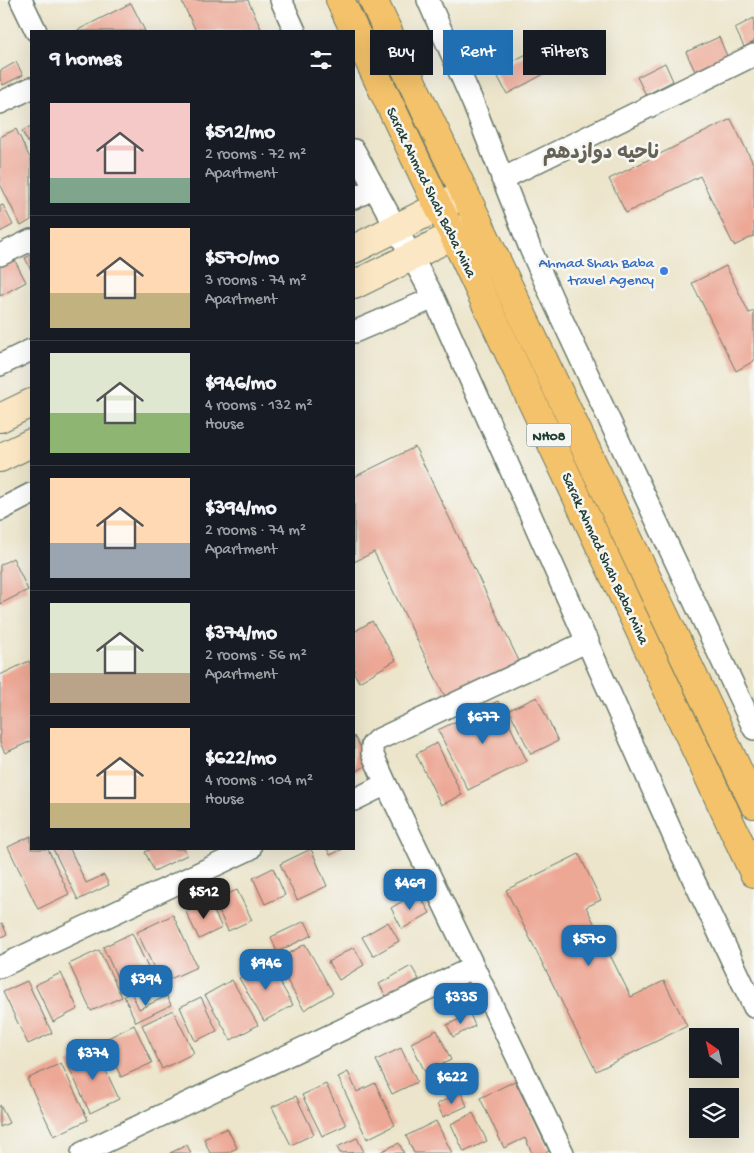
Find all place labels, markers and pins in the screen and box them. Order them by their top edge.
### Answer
place label: Ahmad Shah Baba travel Agency [539,255,655,290]
marker: Ahmad Shah Baba travel Agency [658,265,670,277]
pin: $677 [453,702,513,745]
pin: $469 [380,868,440,911]
pin: $512 [174,878,234,920]
pin: $570 [559,924,619,967]
pin: $946 [236,948,296,991]
pin: $394 [116,964,176,1007]
pin: $335 [431,982,491,1025]
pin: $374 [63,1038,123,1081]
pin: $622 [422,1062,482,1105]

